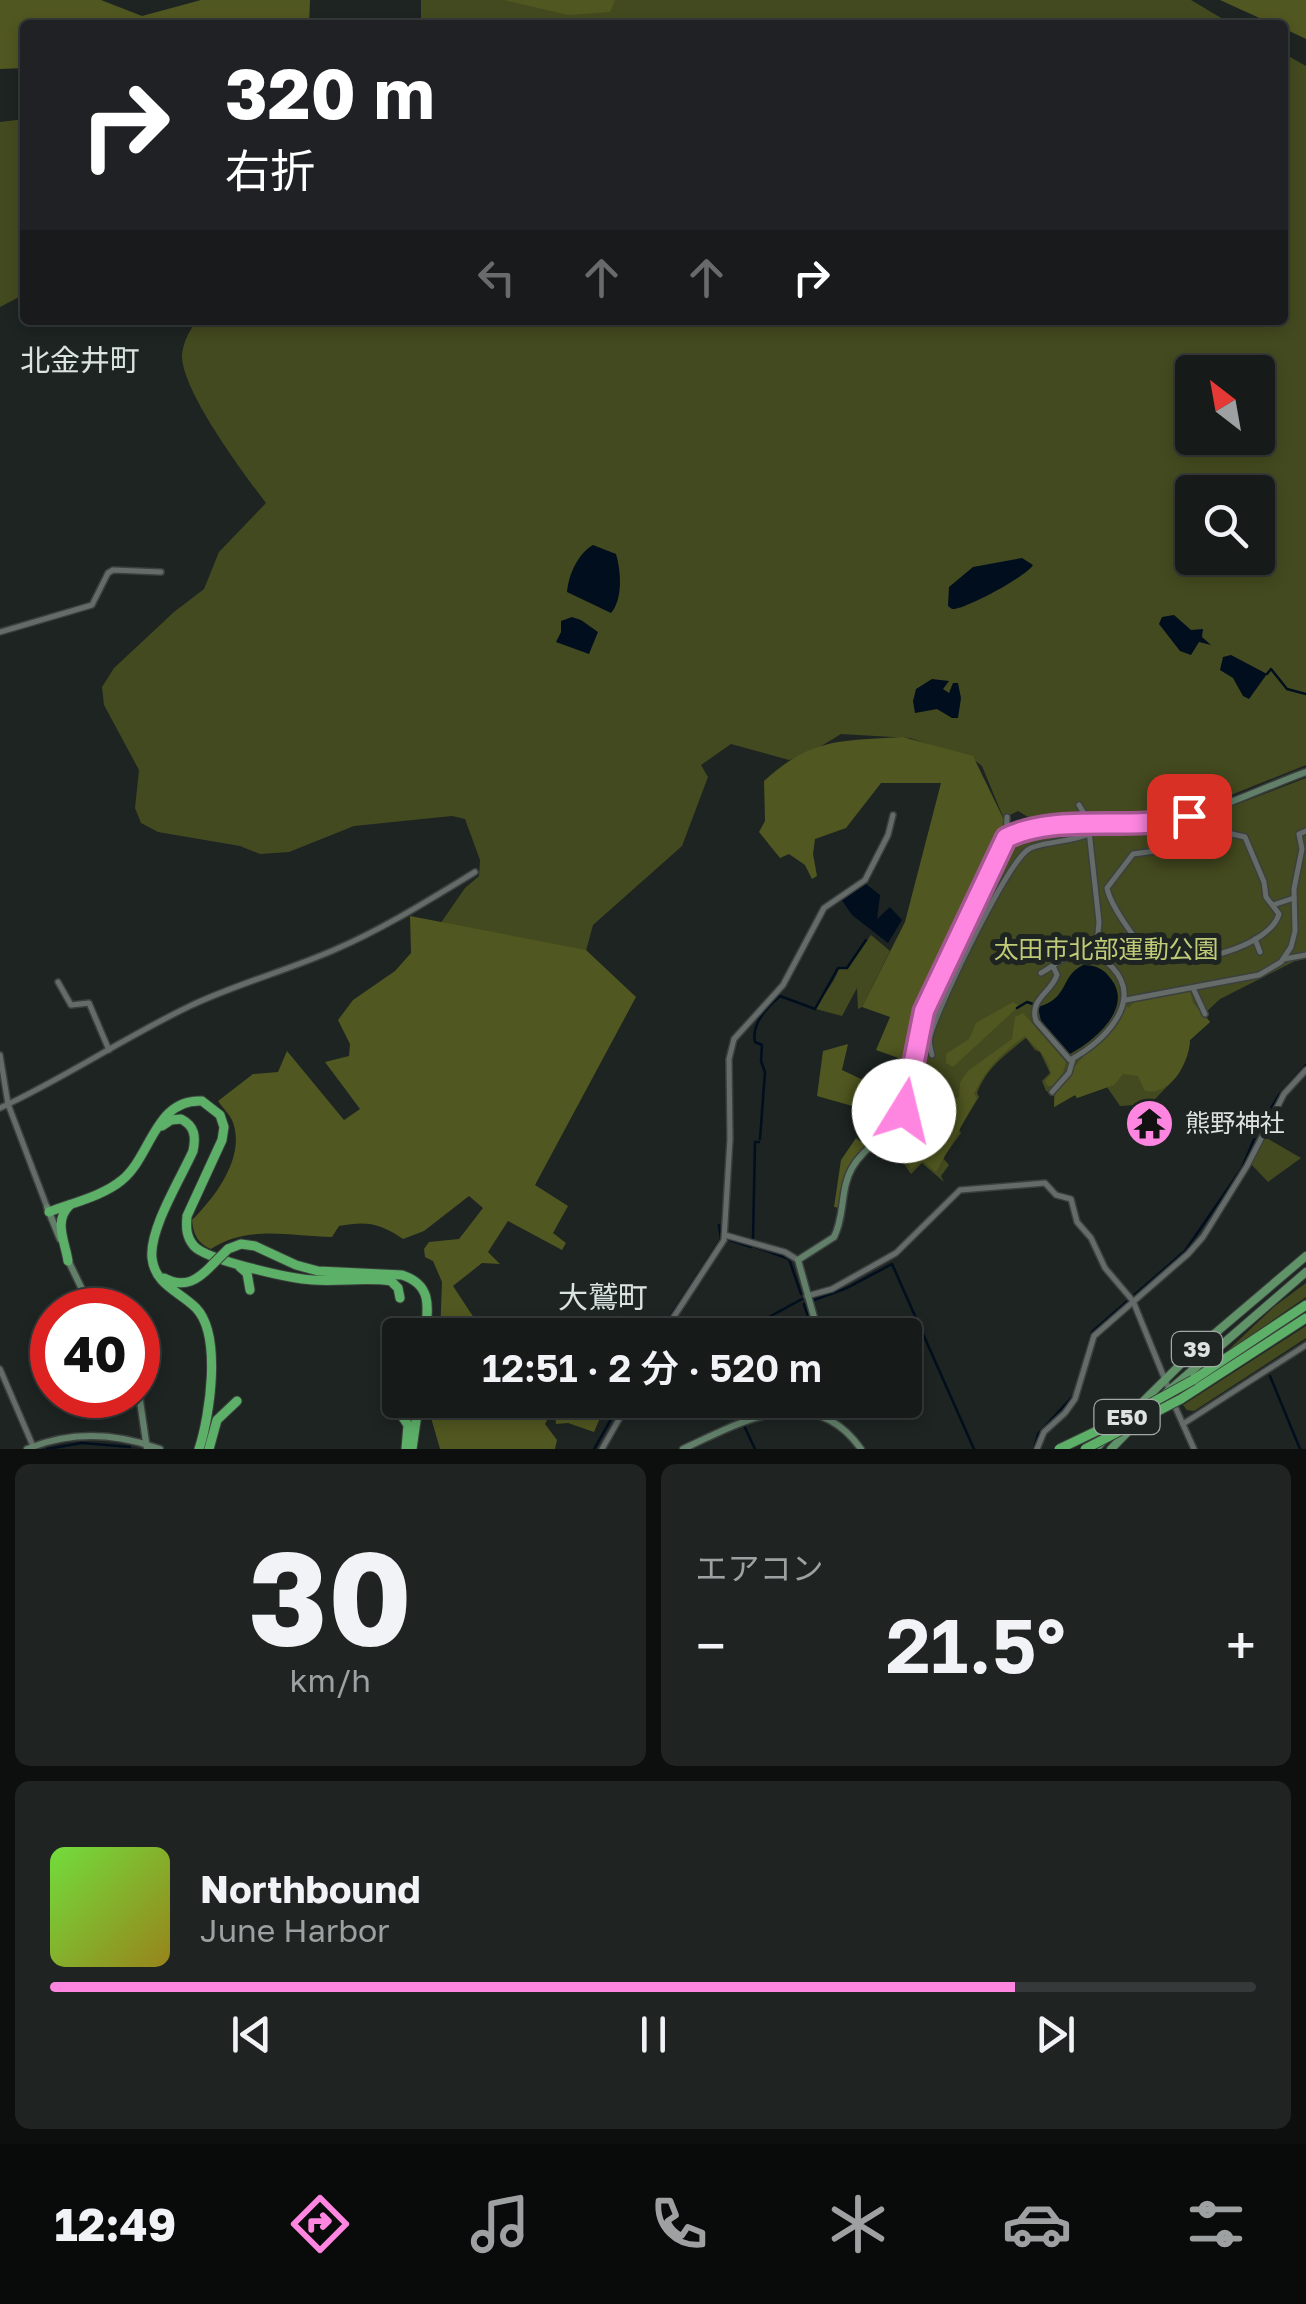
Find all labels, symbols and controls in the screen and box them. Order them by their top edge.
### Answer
text: 320 m [225,50,435,134]
icon: right [60,60,190,190]
text: 右折 [225,143,315,197]
icon: left [469,250,524,305]
icon: ahead [574,250,629,305]
icon: ahead [679,250,734,305]
icon: right [784,250,839,305]
district label: 北金井町 [20,342,140,378]
north arrow [1175,355,1275,455]
map controls [1175,355,1275,575]
button: search [1175,475,1275,575]
pin [1147,774,1232,859]
icon: arrive [1162,789,1217,844]
park label: 太田市北部運動公園 [993,933,1219,964]
position arrow [852,1059,956,1163]
temple icon: 熊野神社 [1124,1097,1176,1149]
place label: 熊野神社 [1185,1107,1285,1138]
district label: 大鷲町 [558,1279,648,1315]
speed limit sign: 40 [30,1288,160,1418]
road number: 39 [1172,1332,1222,1366]
text: 12:51 · 2 分 · 520 m [482,1345,822,1390]
road number: E50 [1094,1400,1160,1434]
text: 30 [248,1518,412,1674]
text: エアコン [696,1549,824,1587]
text: 21.5° [886,1599,1066,1690]
text: − [696,1612,726,1678]
text: + [1226,1612,1256,1678]
text: km/h [290,1661,371,1699]
text: Northbound [200,1866,421,1911]
text: June Harbor [200,1911,390,1949]
icon: previous [224,2007,279,2062]
icon: pause [626,2007,681,2062]
icon: next [1028,2007,1083,2062]
icon: directions [285,2189,355,2259]
icon: music [465,2189,535,2259]
icon: phone [644,2189,714,2259]
icon: climate [823,2189,893,2259]
icon: car [1002,2189,1072,2259]
icon: filters [1181,2189,1251,2259]
text: 12:49 [55,2197,176,2251]

